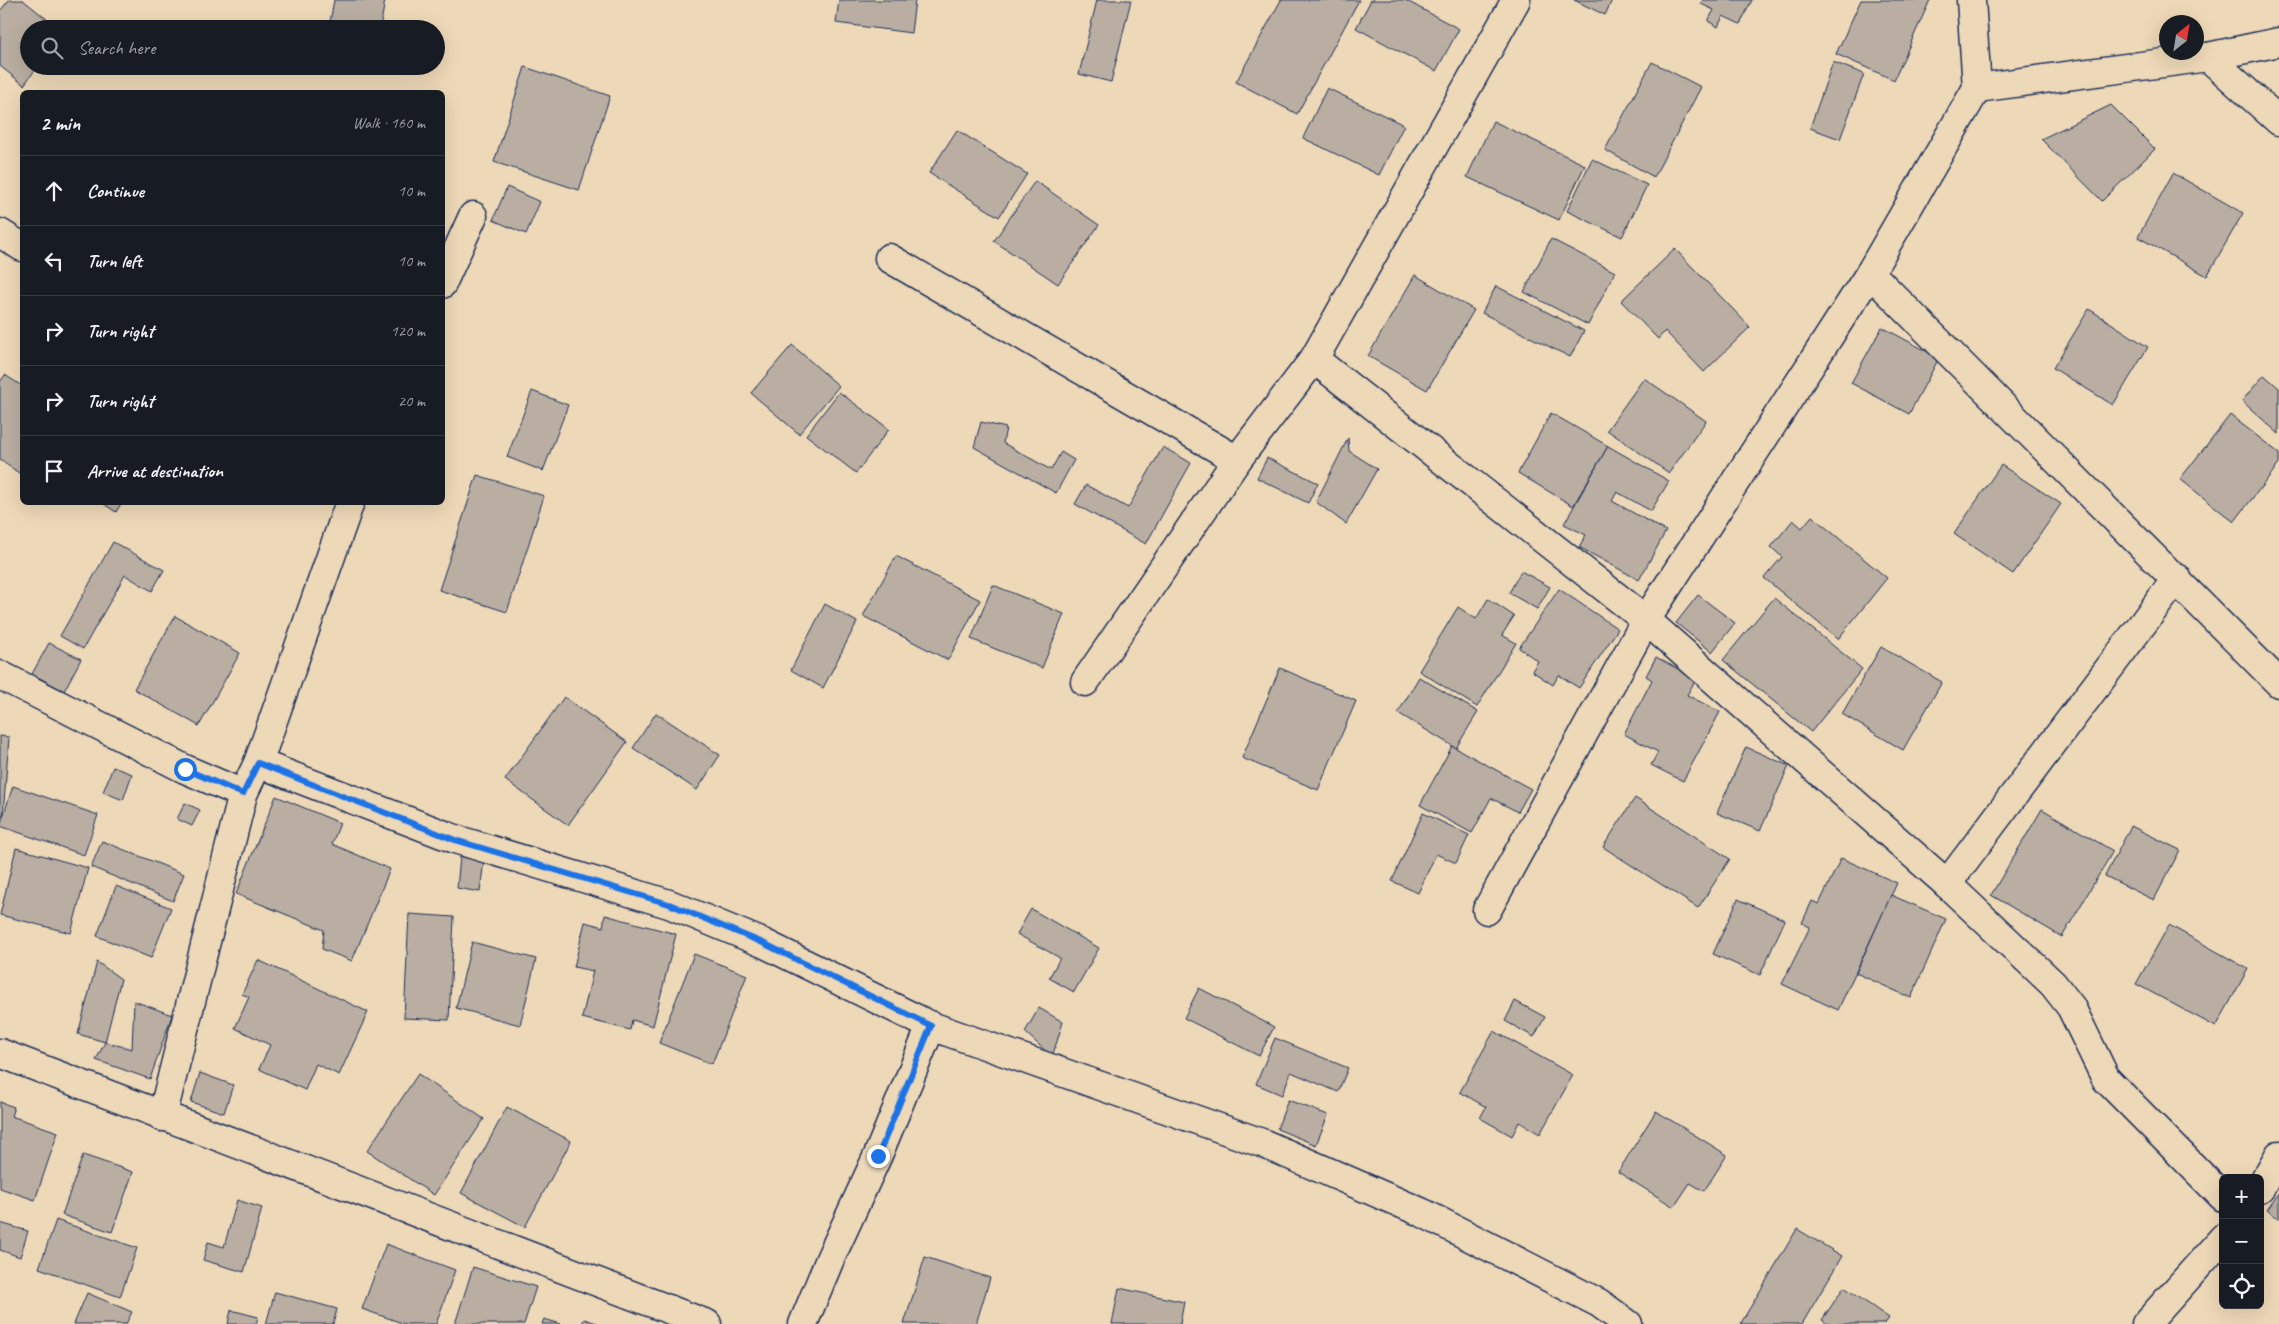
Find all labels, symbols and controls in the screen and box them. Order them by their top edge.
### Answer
north arrow [2159,15,2204,60]
search box [20,20,445,75]
icon: search [38,34,66,62]
text: Search here [78,36,155,60]
text: 2 min [40,110,80,136]
text: Walk · 160 m [353,113,425,133]
icon: ahead [40,177,68,205]
text: Continue [87,179,144,203]
text: 10 m [398,181,425,201]
icon: left [40,247,68,275]
text: Turn left [87,249,142,273]
text: 10 m [398,251,425,271]
icon: right [40,317,68,345]
text: Turn right [87,319,154,343]
text: 120 m [391,321,425,341]
icon: right [40,387,68,415]
text: Turn right [87,389,154,413]
text: 20 m [398,391,425,411]
icon: arrive [40,457,68,485]
text: Arrive at destination [87,459,223,483]
route start [174,758,197,781]
route end [867,1145,890,1168]
map controls [2219,1174,2264,1309]
button: + [2219,1174,2264,1219]
button: − [2219,1219,2264,1264]
button: locate [2219,1264,2264,1309]

